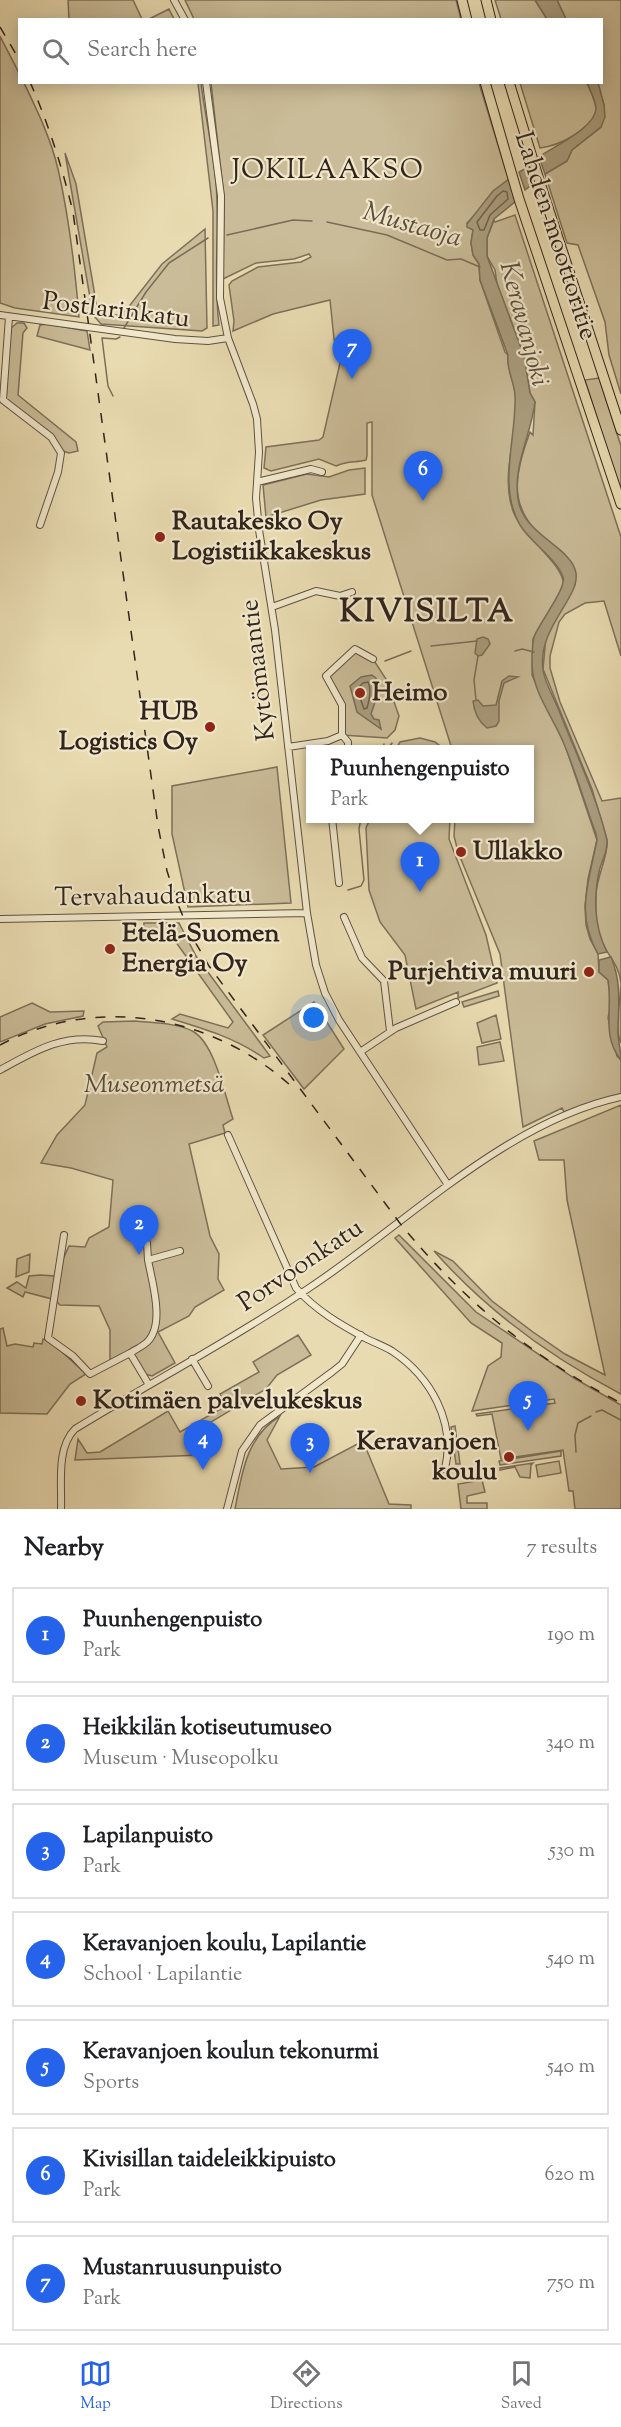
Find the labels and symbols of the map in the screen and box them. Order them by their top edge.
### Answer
street label: Lahden moottoritie [504,127,606,345]
district label: JOKILAAKSO [230,152,424,191]
water label: Mustaoja [358,193,466,259]
water label: Keravanjoki [488,257,558,391]
street label: Postlarinkatu [40,284,192,338]
pin: 7 [332,330,372,379]
pin: 6 [404,452,442,501]
place label: Rautakesko Oy Logistiikkakeskus [172,504,371,571]
marker: Rautakesko Oy Logistiikkakeskus [153,530,167,544]
district label: KIVISILTA [339,590,515,636]
street label: Kytömaantie [232,597,286,743]
place label: Heimo [372,675,448,712]
marker: Heimo [353,686,367,700]
place label: HUB Logistics Oy [59,694,199,761]
marker: HUB Logistics Oy [203,720,217,734]
place label: Ullakko [473,834,563,871]
pin: 1 [400,842,440,892]
marker: Ullakko [454,845,468,859]
street label: Tervahaudankatu [54,877,252,917]
place label: Etelä-Suomen Energia Oy [122,916,280,983]
marker: Etelä-Suomen Energia Oy [103,942,117,956]
place label: Purjehtiva muuri [388,954,578,991]
marker: Purjehtiva muuri [582,965,596,979]
your location [299,1003,328,1032]
park label: Museonmetsä [84,1067,224,1104]
pin: 2 [120,1206,158,1255]
street label: Porvoonkatu [231,1210,371,1322]
pin: 5 [508,1382,548,1431]
place label: Kotimäen palvelukeskus [93,1383,362,1420]
marker: Kotimäen palvelukeskus [74,1394,88,1408]
pin: 4 [184,1420,222,1470]
pin: 3 [290,1424,330,1473]
place label: Keravanjoen koulu [356,1424,498,1491]
marker: Keravanjoen koulu [502,1450,516,1464]

